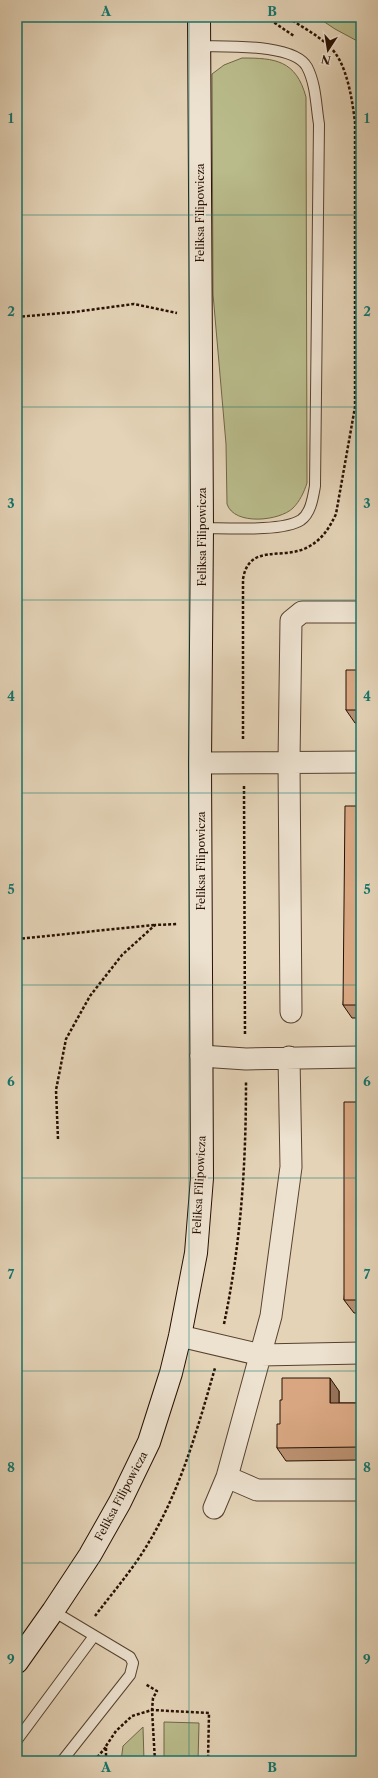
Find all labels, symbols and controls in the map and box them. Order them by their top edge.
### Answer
text: A [100,3,112,19]
text: B [267,3,277,19]
north arrow [308,30,348,70]
text: N [319,52,332,68]
text: 1 [8,110,14,126]
text: 1 [364,110,370,126]
street label: Feliksa Filipowicza [193,163,207,263]
text: 2 [7,303,15,319]
text: 2 [363,303,371,319]
street label: Feliksa Filipowicza [195,487,209,587]
text: 3 [7,495,15,511]
text: 3 [363,495,371,511]
text: 4 [7,688,15,704]
text: 4 [363,688,371,704]
street label: Feliksa Filipowicza [194,811,208,911]
text: 5 [7,881,15,897]
text: 5 [363,881,371,897]
text: 6 [7,1073,15,1089]
text: 6 [363,1073,371,1089]
street label: Feliksa Filipowicza [189,1135,209,1235]
text: 7 [8,1266,15,1282]
text: 7 [364,1266,371,1282]
street label: Feliksa Filipowicza [92,1449,151,1543]
text: 8 [7,1459,15,1475]
text: 8 [363,1459,371,1475]
text: 9 [7,1651,15,1667]
text: 9 [363,1651,371,1667]
text: A [100,1759,112,1775]
text: B [267,1759,277,1775]

